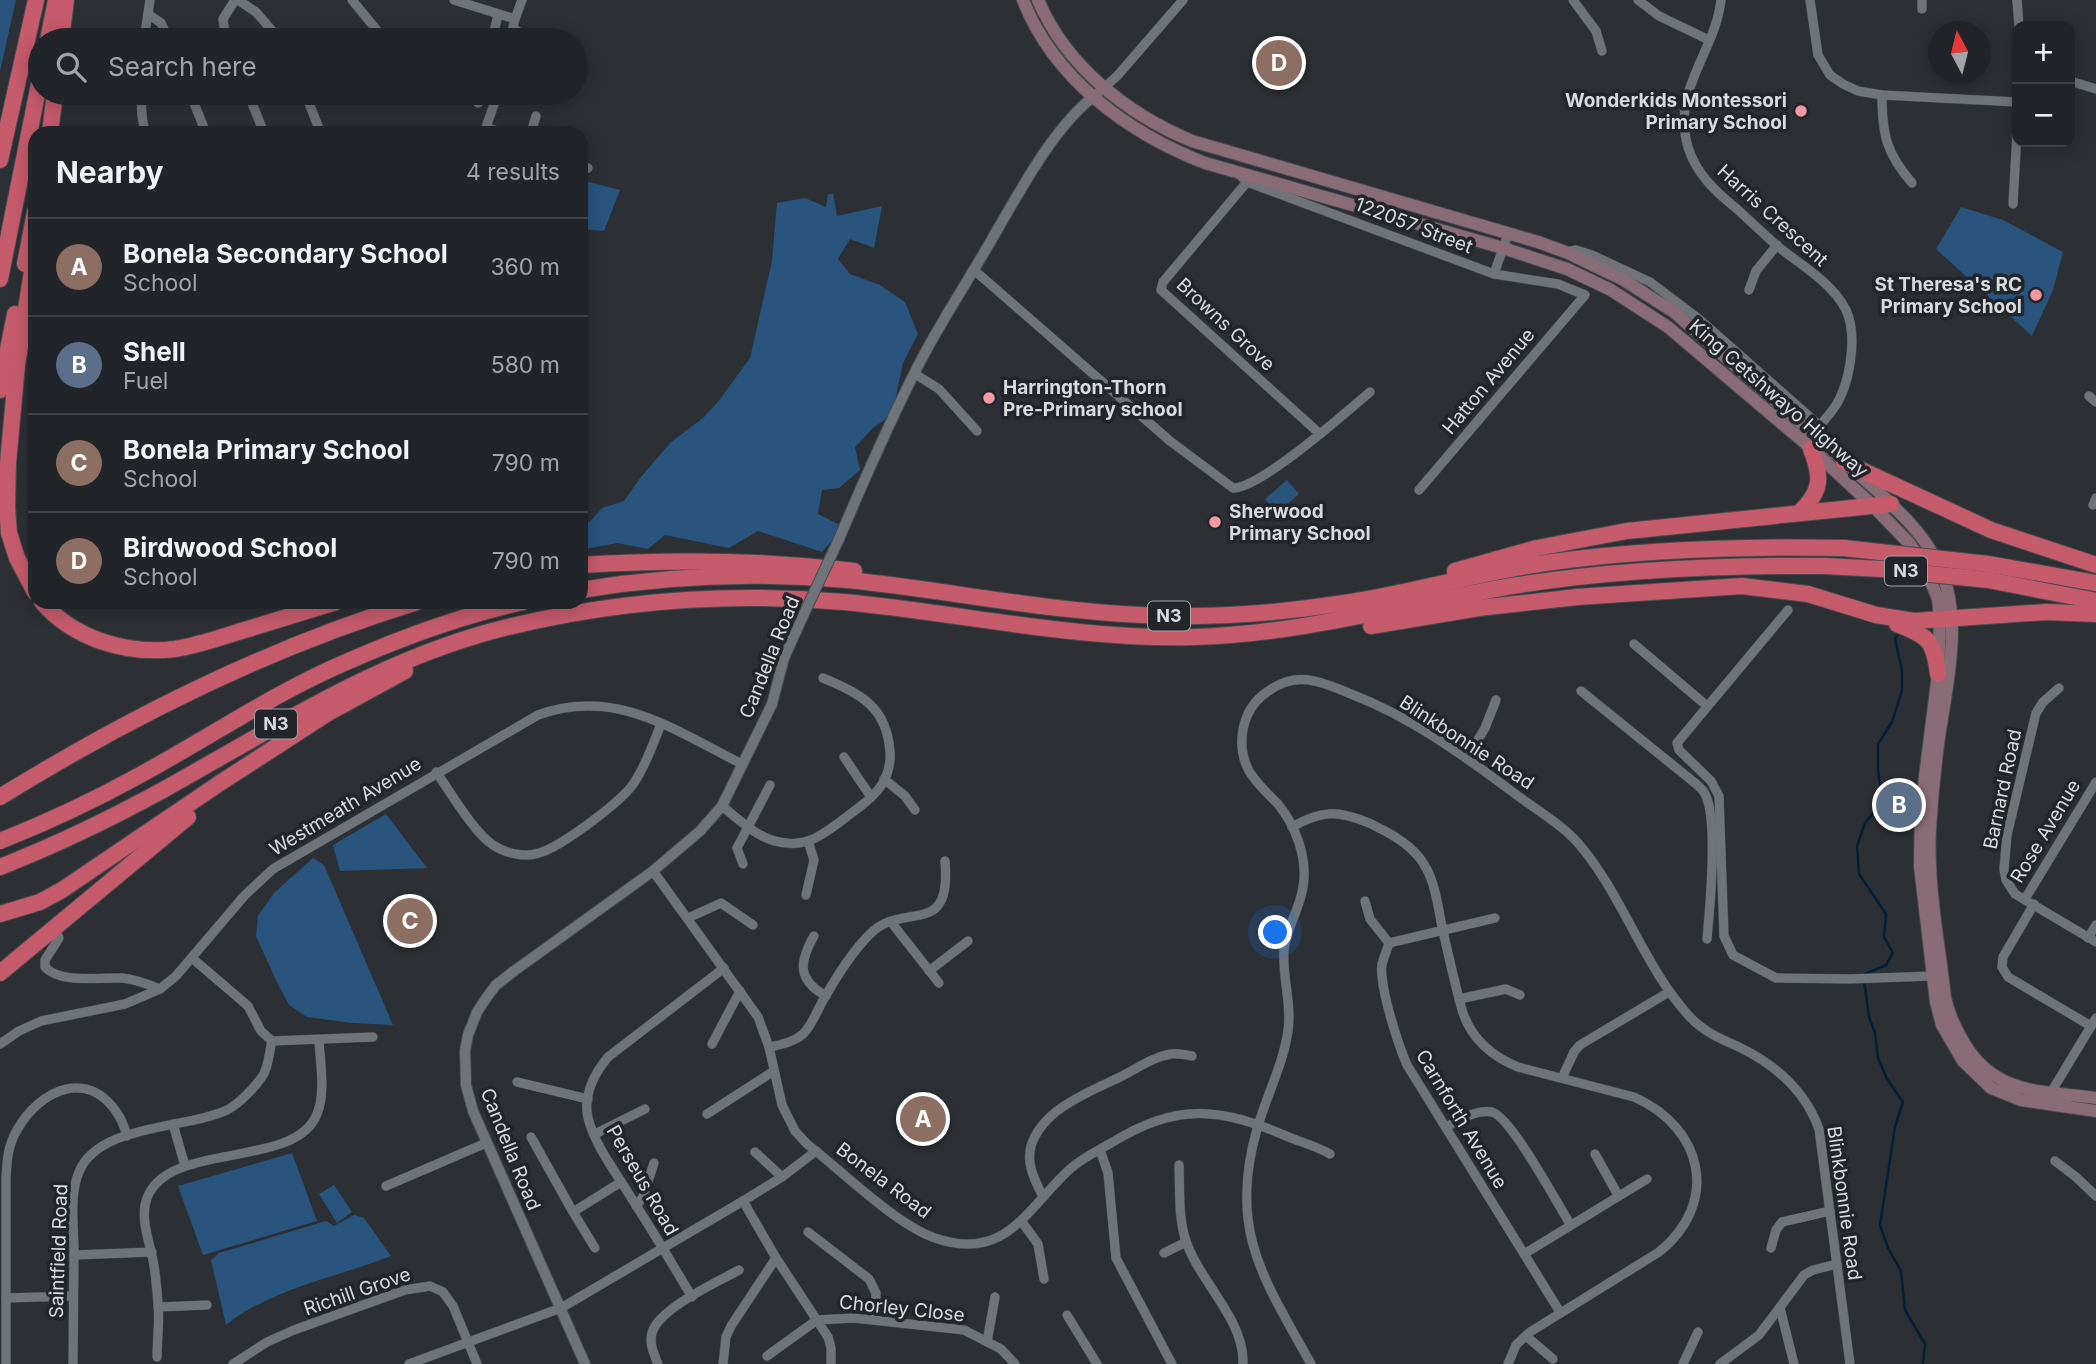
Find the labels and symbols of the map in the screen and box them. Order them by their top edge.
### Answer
north arrow [1928,21,1991,84]
pin: D [1256,37,1302,89]
place label: Wonderkids Montessori Primary School [1565,89,1787,134]
marker: Wonderkids Montessori Primary School [1793,103,1809,119]
street label: Harris Crescent [1713,160,1833,271]
street label: 122057 Street [1352,192,1476,258]
street label: Browns Grove [1172,273,1280,376]
place label: St Theresa's RC Primary School [1874,273,2022,318]
marker: St Theresa's RC Primary School [2028,287,2044,303]
street label: King Cetshwayo Highway [1685,314,1873,482]
street label: Hatton Avenue [1437,324,1539,439]
place label: Harrington-Thorn Pre-Primary school [1003,376,1183,421]
marker: Harrington-Thorn Pre-Primary school [981,390,997,406]
place label: Sherwood Primary School [1229,500,1371,545]
marker: Sherwood Primary School [1207,514,1223,530]
road number: N3 [1885,556,1927,586]
street label: Candella Road [735,593,804,722]
road number: N3 [1148,602,1190,630]
street label: Blinkbonnie Road [1395,690,1538,794]
road number: N3 [255,710,297,738]
street label: Barnard Road [1979,727,2026,851]
street label: Westmeath Avenue [265,752,425,861]
street label: Rose Avenue [2006,775,2085,887]
pin: B [1876,779,1922,831]
pin: C [387,895,433,947]
your location [1258,915,1292,949]
street label: Carnforth Avenue [1411,1046,1512,1193]
street label: Candella Road [476,1085,545,1214]
pin: A [900,1093,946,1145]
street label: Perseus Road [602,1121,683,1240]
street label: Blinkbonnie Road [1822,1124,1867,1282]
street label: Bonela Road [832,1137,936,1223]
street label: Saintfield Road [45,1183,72,1319]
street label: Richill Grove [301,1262,414,1320]
street label: Chorley Close [838,1290,966,1327]

